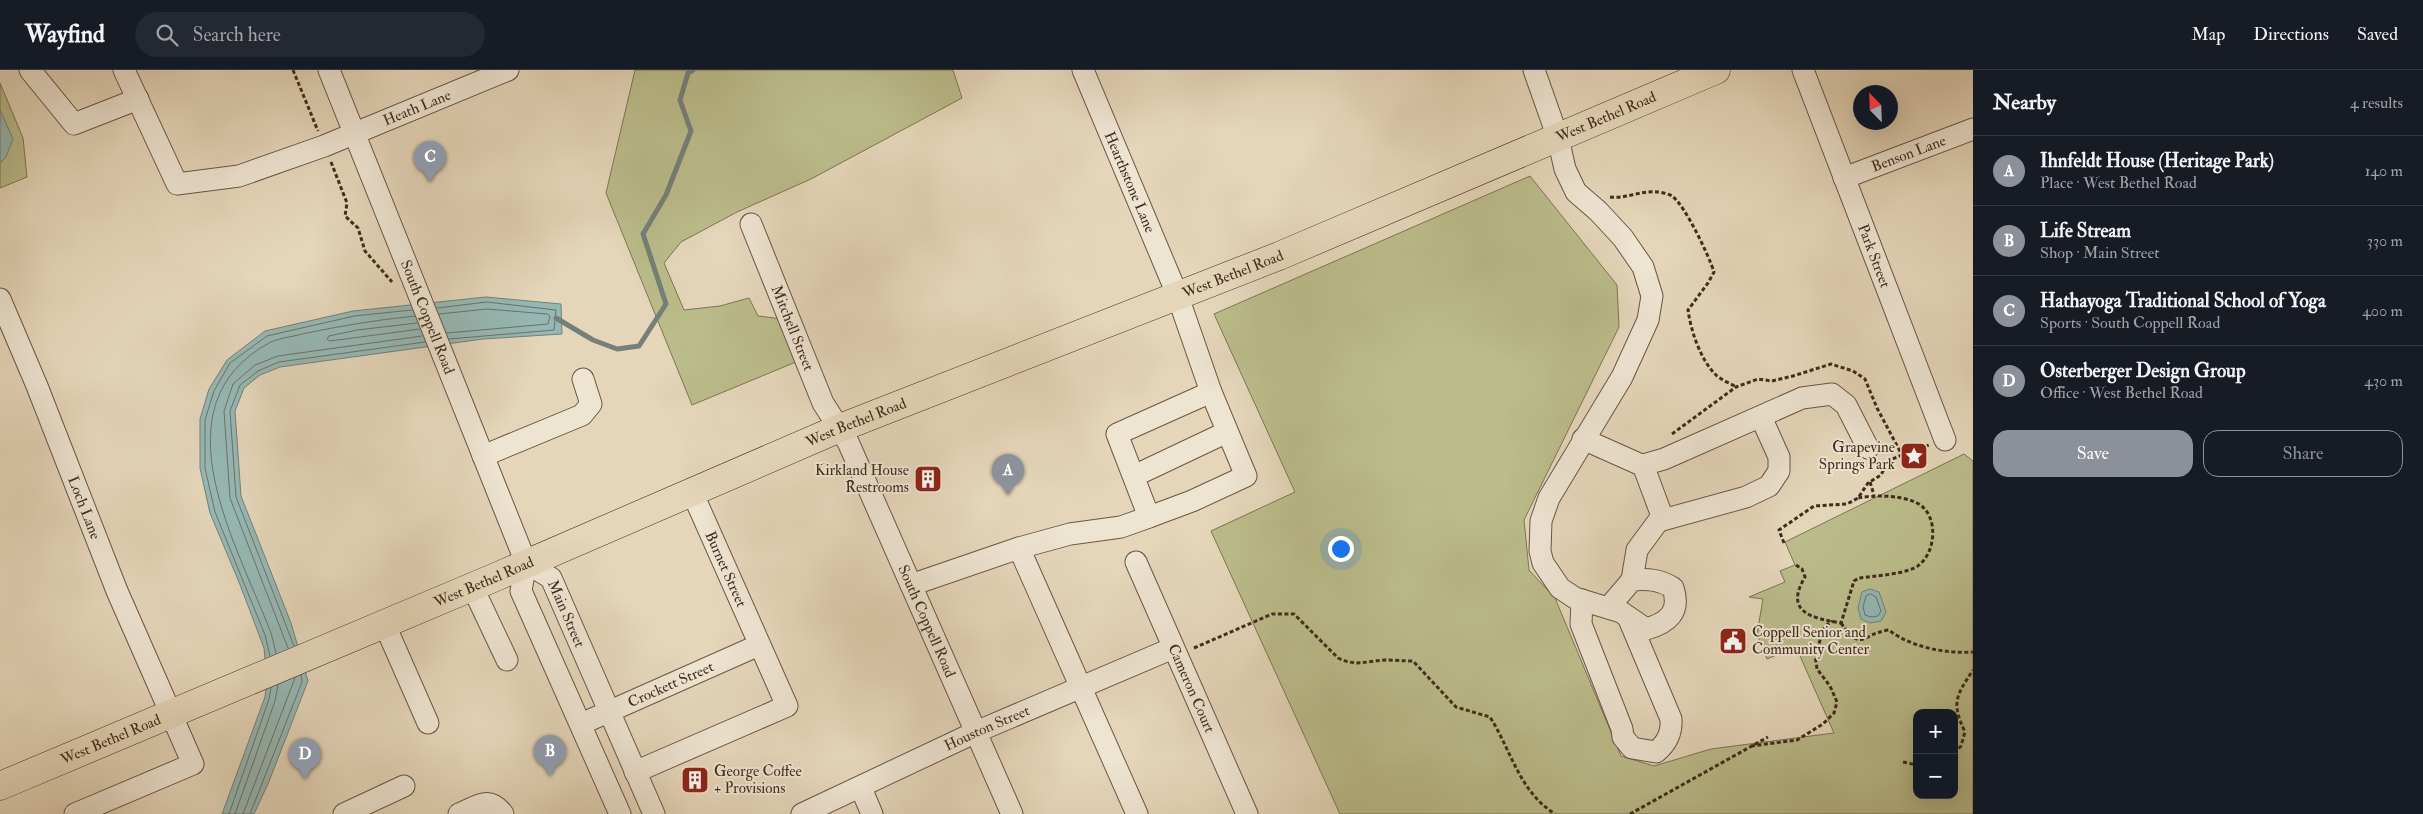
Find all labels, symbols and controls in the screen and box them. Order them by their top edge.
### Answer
search box [135,12,485,57]
text: Wayfind [25,19,105,50]
icon: search [153,21,181,49]
text: Search here [193,23,281,47]
text: Map [2192,23,2225,46]
text: Directions [2253,23,2329,46]
text: Saved [2357,23,2398,46]
north arrow [1853,85,1898,130]
street label: Heath Lane [380,86,454,130]
street label: West Bethel Road [1552,87,1660,147]
text: Nearby [1993,89,2056,116]
text: 4 results [2350,93,2403,113]
street label: Hearthstone Lane [1100,129,1159,236]
street label: Benson Lane [1869,131,1949,177]
pin: C [414,141,446,182]
text: Ihnfeldt House (Heritage Park) [2040,149,2274,173]
text: A [2004,161,2014,181]
text: 140 m [2365,161,2403,181]
text: Place · West Bethel Road [2040,173,2197,193]
text: Life Stream [2040,219,2131,243]
street label: Park Street [1853,221,1895,291]
text: B [2004,231,2014,251]
text: 330 m [2367,231,2403,251]
text: Shop · Main Street [2040,243,2159,263]
street label: West Bethel Road [1179,246,1287,303]
street label: South Coppell Road [396,257,459,378]
street label: Mitchell Street [767,283,818,374]
text: Hathayoga Traditional School of Yoga [2040,289,2326,313]
text: C [2003,301,2015,321]
text: 400 m [2362,301,2403,321]
text: Sports · South Coppell Road [2040,313,2220,333]
text: Osterberger Design Group [2040,359,2246,383]
text: D [2002,371,2016,391]
text: 430 m [2364,371,2403,391]
text: Office · West Bethel Road [2040,383,2203,403]
street label: West Bethel Road [802,394,910,452]
button: Save [1993,430,2193,477]
button: Share [2203,430,2403,477]
place label: Grapevine Springs Park [1819,438,1895,475]
place icon: Grapevine Springs Park [1899,441,1929,471]
pin: A [992,454,1024,495]
place label: Kirkland House Restrooms [815,461,909,497]
building icon: Kirkland House Restrooms [913,464,943,494]
street label: Loch Lane [63,473,105,542]
street label: Burnet Street [700,528,751,610]
your location [1328,536,1354,562]
street label: West Bethel Road [430,552,537,612]
street label: South Coppell Road [893,562,960,681]
street label: Main Street [543,577,589,651]
place label: Coppell Senior and Community Center [1752,623,1869,659]
public building icon: Coppell Senior and Community Center [1718,626,1748,656]
street label: Cameron Court [1163,641,1219,736]
street label: Crockett Street [625,657,717,712]
street label: Houston Street [941,701,1033,756]
map controls [1913,709,1958,799]
button: + [1913,709,1958,754]
street label: West Bethel Road [57,710,164,770]
pin: B [534,735,566,776]
pin: D [289,738,321,779]
button: − [1913,754,1958,799]
place label: George Coffee + Provisions [714,762,802,798]
building icon: George Coffee + Provisions [680,765,710,795]

